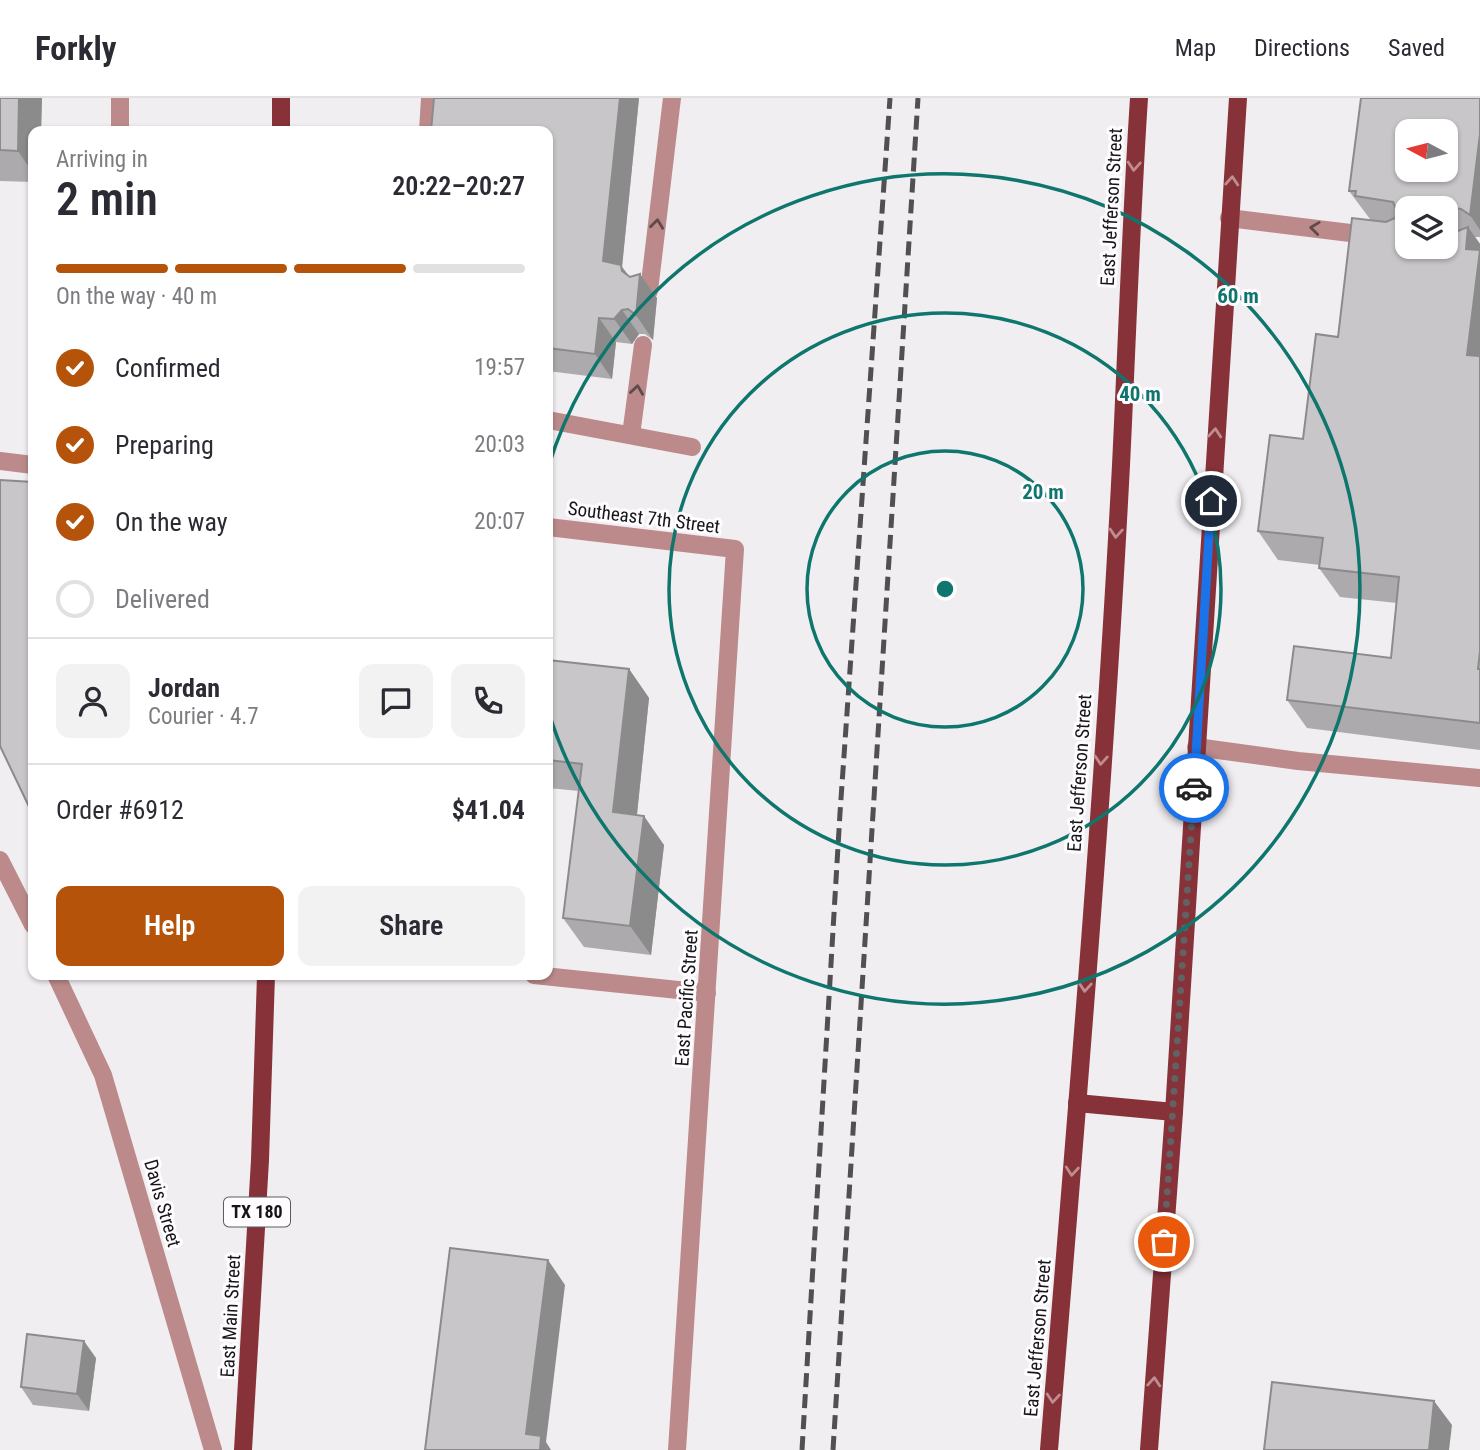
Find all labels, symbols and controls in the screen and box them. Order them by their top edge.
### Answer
text: Forkly [35,29,117,68]
text: Map [1175,34,1216,62]
text: Directions [1254,34,1350,62]
text: Saved [1388,34,1445,62]
north arrow [1395,119,1458,182]
map controls [1395,119,1458,259]
street label: East Jefferson Street [1096,127,1127,287]
text: Arriving in [56,146,148,173]
one-way arrow [1127,161,1142,172]
text: 20:22–20:27 [392,171,525,201]
text: 2 min [56,172,158,226]
one-way arrow [1224,175,1239,186]
button: layers [1395,196,1458,259]
one-way arrow [649,218,664,229]
one-way arrow [1309,221,1321,236]
text: On the way · 40 m [56,283,217,310]
text: 60 m [1217,284,1259,308]
icon: check [56,349,94,387]
text: Confirmed [115,353,221,383]
text: 19:57 [474,354,525,381]
text: 40 m [1119,382,1161,406]
one-way arrow [629,385,644,396]
icon: check [56,426,94,464]
one-way arrow [1208,427,1223,438]
text: Preparing [115,430,214,460]
text: 20:03 [474,431,525,458]
pin [1181,471,1241,531]
text: 20 m [1022,480,1064,504]
icon: home [1192,482,1230,520]
street label: Southeast 7th Street [567,497,721,538]
icon: check [56,503,94,541]
text: On the way [115,507,228,537]
text: 20:07 [474,508,525,535]
one-way arrow [1109,528,1124,539]
centre of rings [933,577,957,601]
text: Delivered [115,584,210,614]
button: person [56,664,130,738]
button: chat [359,664,433,738]
button: phone [451,664,525,738]
text: Jordan [148,673,220,703]
street label: East Jefferson Street [1063,693,1096,853]
text: Courier · 4.7 [148,703,259,730]
courier [1159,753,1229,823]
one-way arrow [1094,755,1109,766]
icon: car [1175,769,1213,807]
text: Order #6912 [56,795,184,825]
text: $41.04 [452,795,525,825]
button: Help [56,886,284,966]
button: Share [298,886,525,966]
street label: East Pacific Street [670,929,703,1067]
one-way arrow [1078,982,1093,993]
street label: Davis Street [139,1157,186,1249]
one-way arrow [1065,1166,1080,1177]
road number: TX 180 [224,1198,290,1226]
pin [1134,1212,1194,1272]
icon: bag [1145,1223,1183,1261]
street label: East Main Street [216,1254,245,1378]
street label: East Jefferson Street [1019,1258,1056,1418]
one-way arrow [1146,1376,1161,1387]
one-way arrow [1046,1392,1061,1403]

